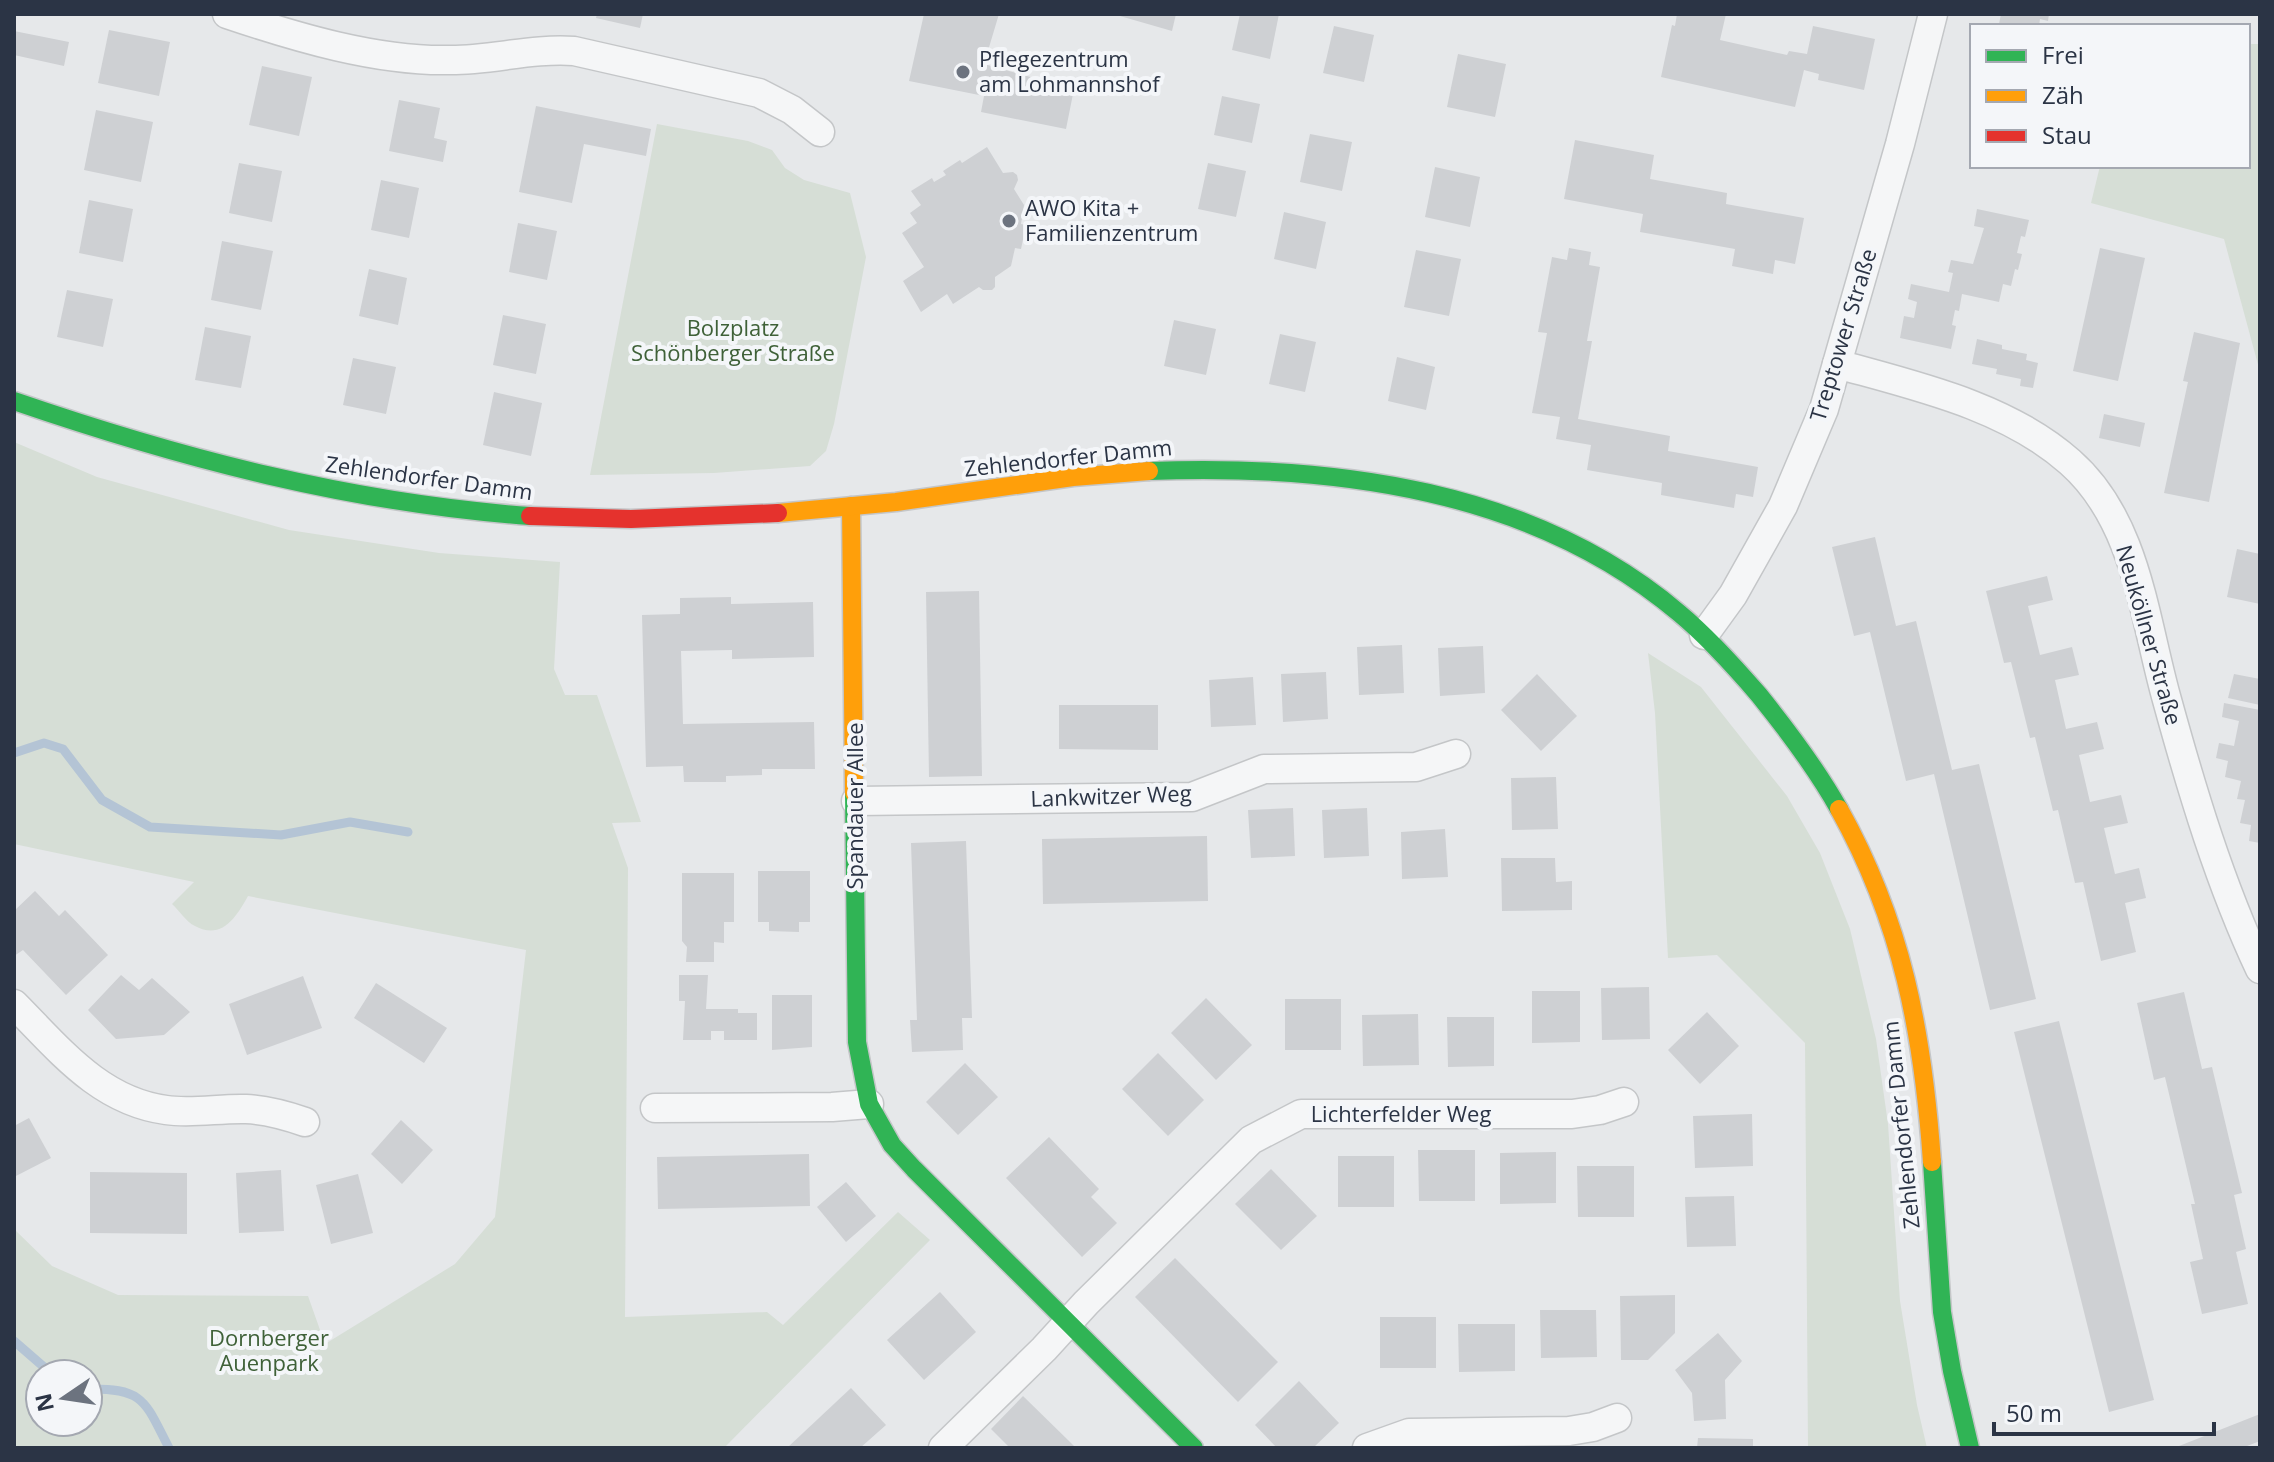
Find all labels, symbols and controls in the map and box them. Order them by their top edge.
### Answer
legend [1970,24,2250,168]
text: Frei [2042,38,2084,71]
place label: Pflegezentrum am Lohmannshof [979,43,1161,98]
marker: Pflegezentrum am Lohmannshof [954,63,972,81]
text: Zäh [2042,78,2084,111]
text: Stau [2042,118,2092,151]
place label: AWO Kita + Familienzentrum [1025,192,1198,247]
marker: AWO Kita + Familienzentrum [1000,212,1018,230]
street label: Treptower Straße [1801,245,1883,425]
park label: Bolzplatz Schönberger Straße [631,312,835,367]
street label: Zehlendorfer Damm [962,431,1173,483]
street label: Zehlendorfer Damm [324,448,535,506]
street label: Neuköllner Straße [2110,541,2190,728]
street label: Spandauer Allee [839,722,869,890]
street label: Lankwitzer Weg [1030,777,1192,813]
street label: Zehlendorfer Damm [1874,1020,1926,1231]
street label: Lichterfelder Weg [1311,1098,1491,1128]
park label: Dornberger Auenpark [209,1322,329,1377]
north arrow [24,1358,104,1438]
scale bar [1994,1386,2214,1436]
text: N [27,1391,60,1415]
text: 50 m [2006,1396,2062,1429]

